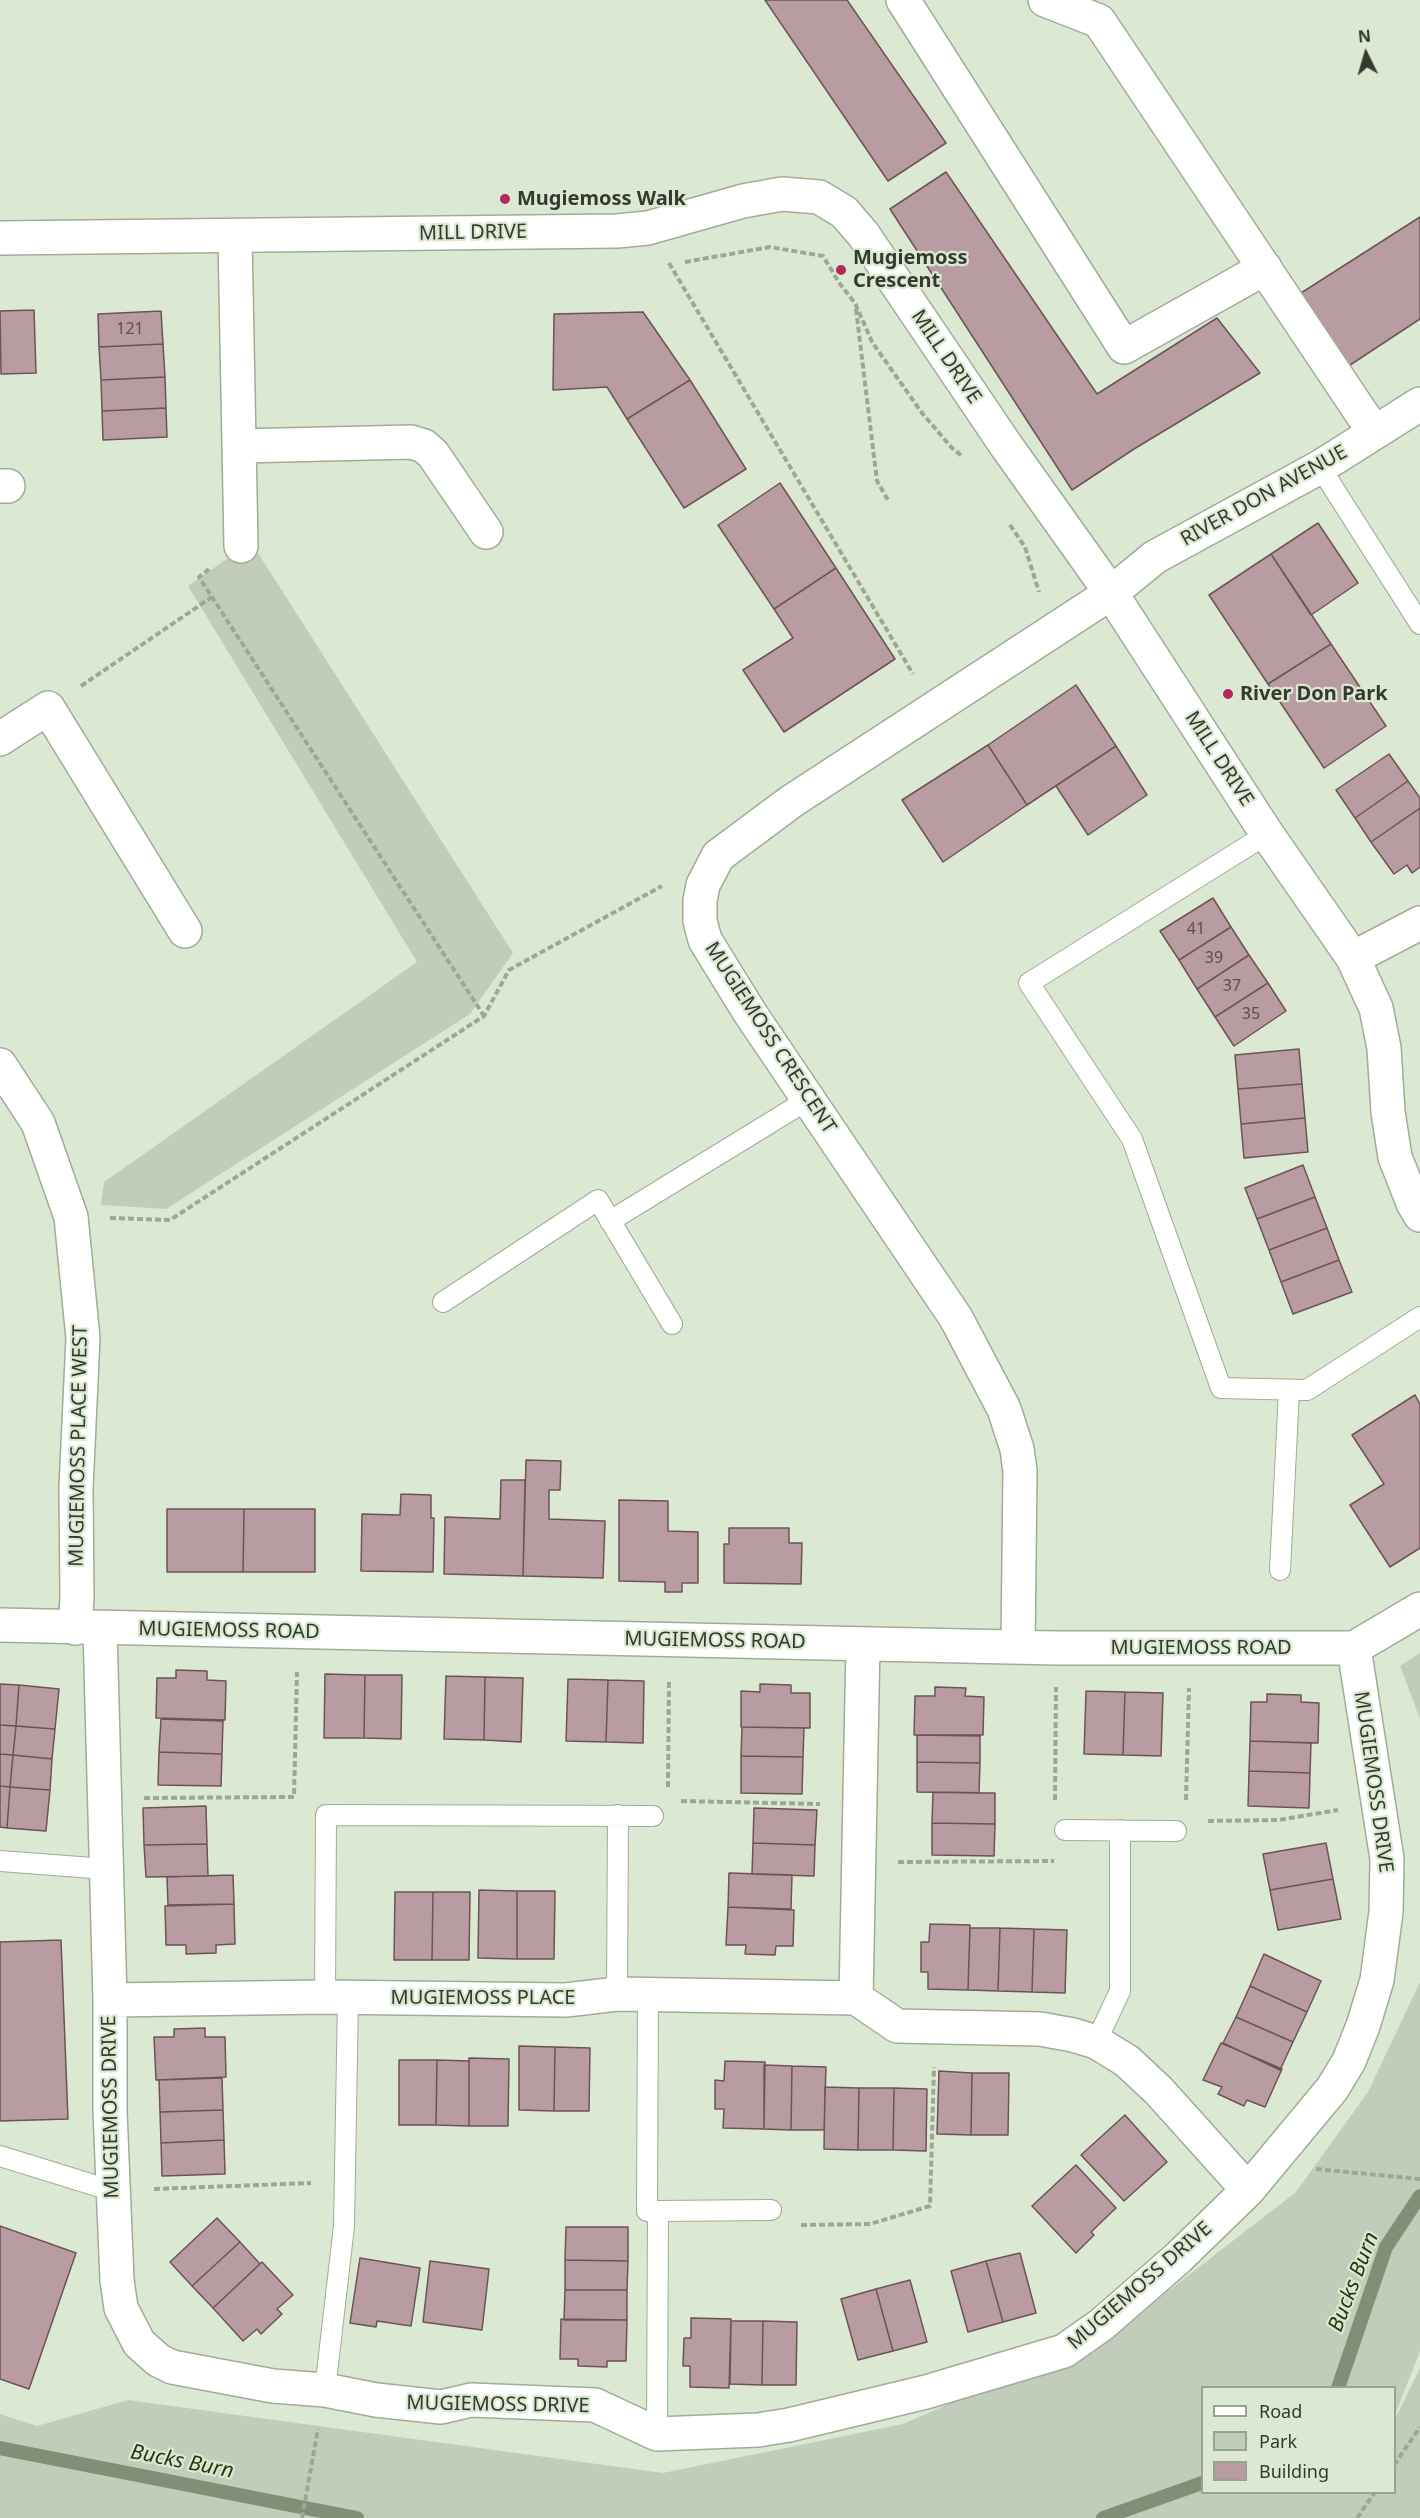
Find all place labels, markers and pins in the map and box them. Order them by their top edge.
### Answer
place label: Mugiemoss Walk [517,187,686,211]
marker: Mugiemoss Walk [498,192,512,206]
place label: Mugiemoss Crescent [853,246,967,293]
marker: Mugiemoss Crescent [834,263,848,277]
place label: River Don Park [1240,682,1388,706]
marker: River Don Park [1221,687,1235,701]

